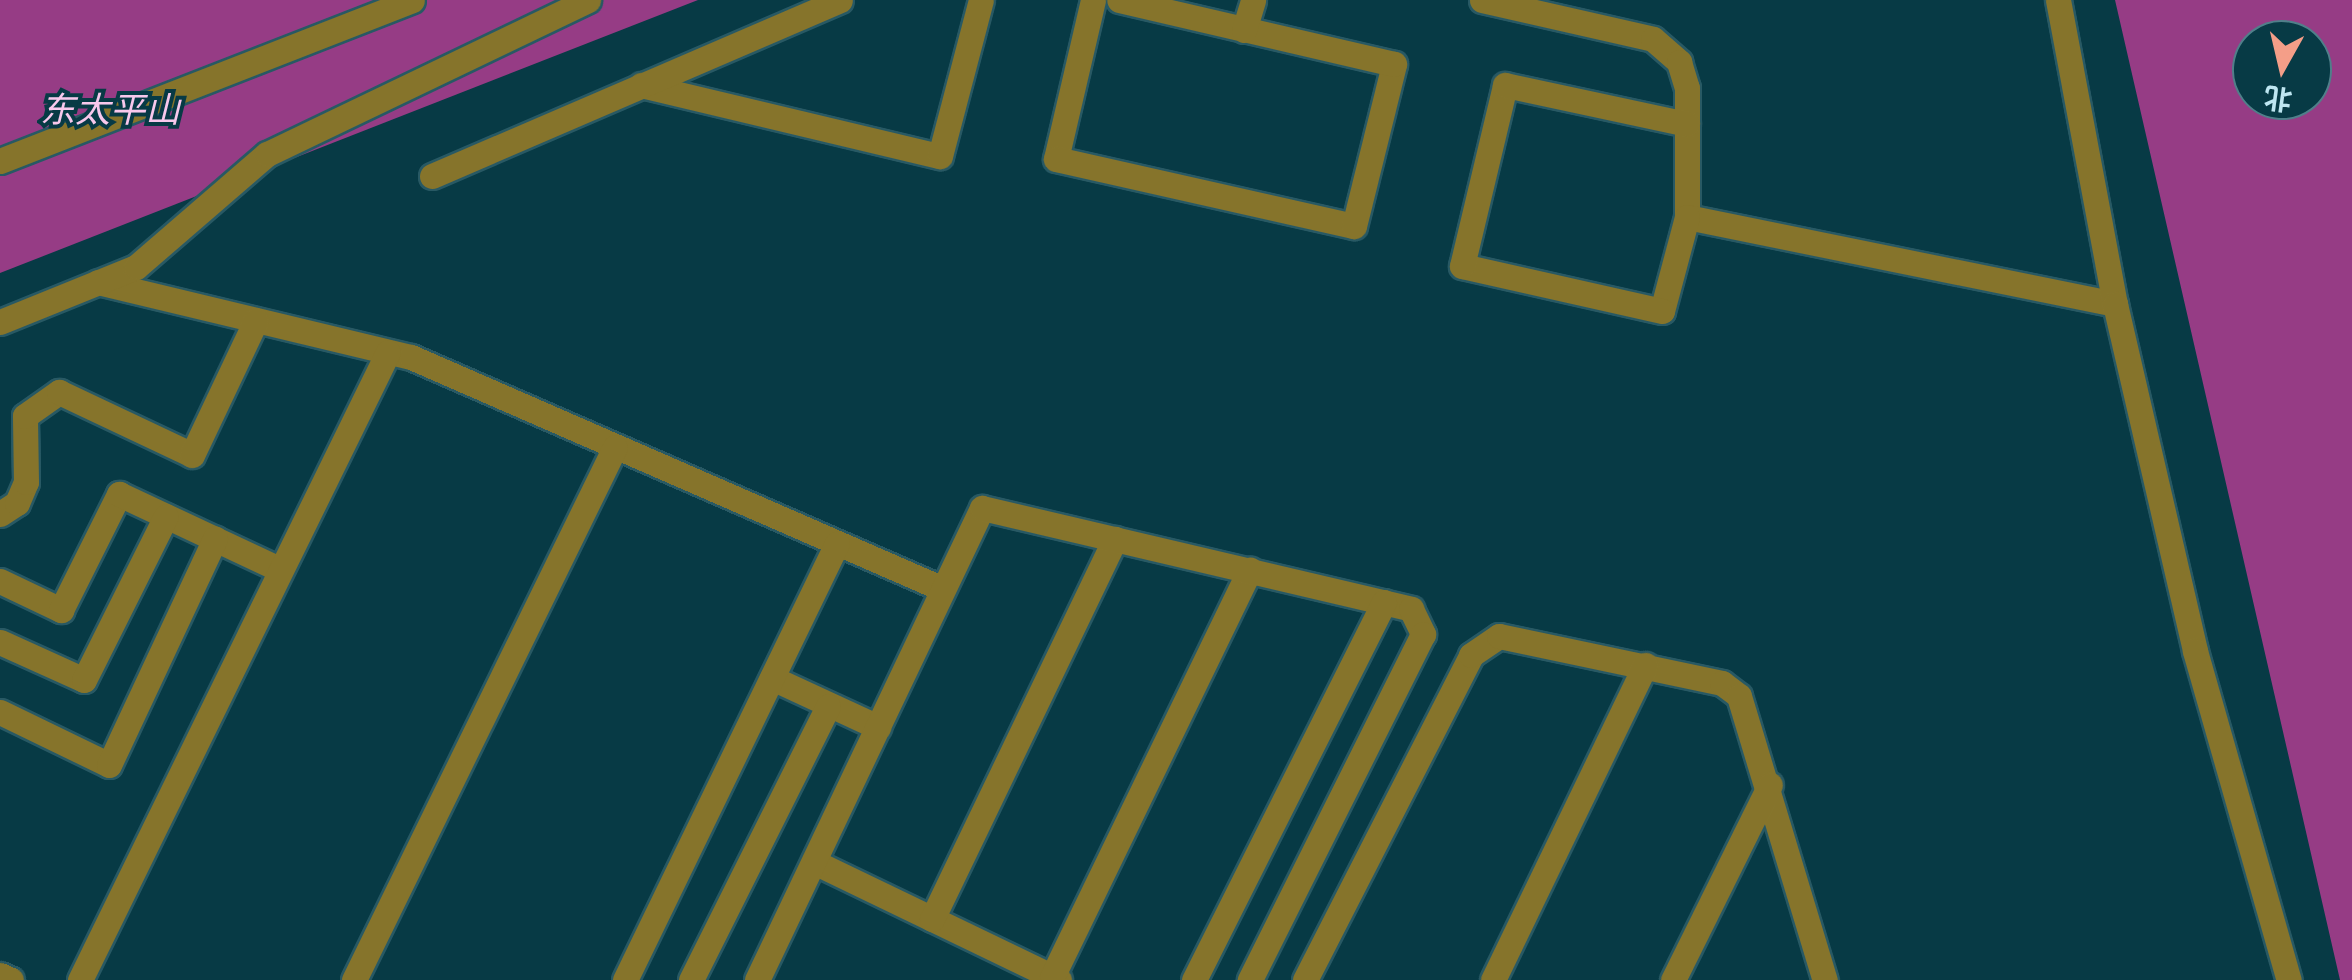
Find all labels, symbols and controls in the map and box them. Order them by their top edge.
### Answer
north arrow [2232,20,2332,120]
text: 北 [2262,80,2294,117]
park label: 东太平山 [40,89,180,131]

